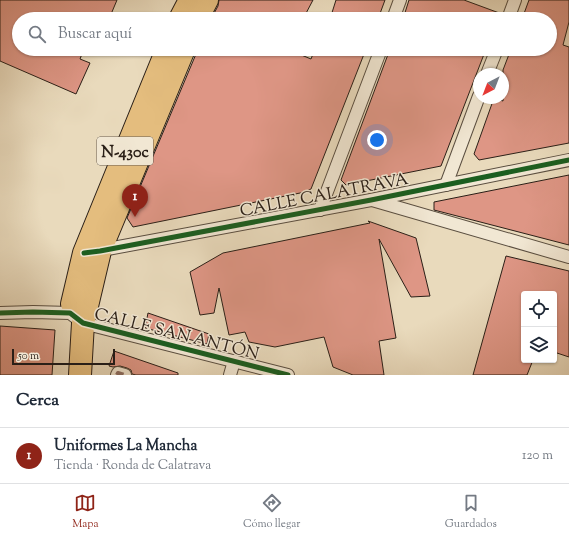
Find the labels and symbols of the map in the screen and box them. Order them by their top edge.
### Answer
north arrow [473,68,509,104]
your location [367,130,387,150]
road number: N-430c [97,137,153,165]
street label: CALLE CALATRAVA [238,168,411,224]
pin: 1 [122,184,148,217]
street label: CALLE SAN ANTÓN [92,303,261,367]
scale bar [12,347,115,366]

